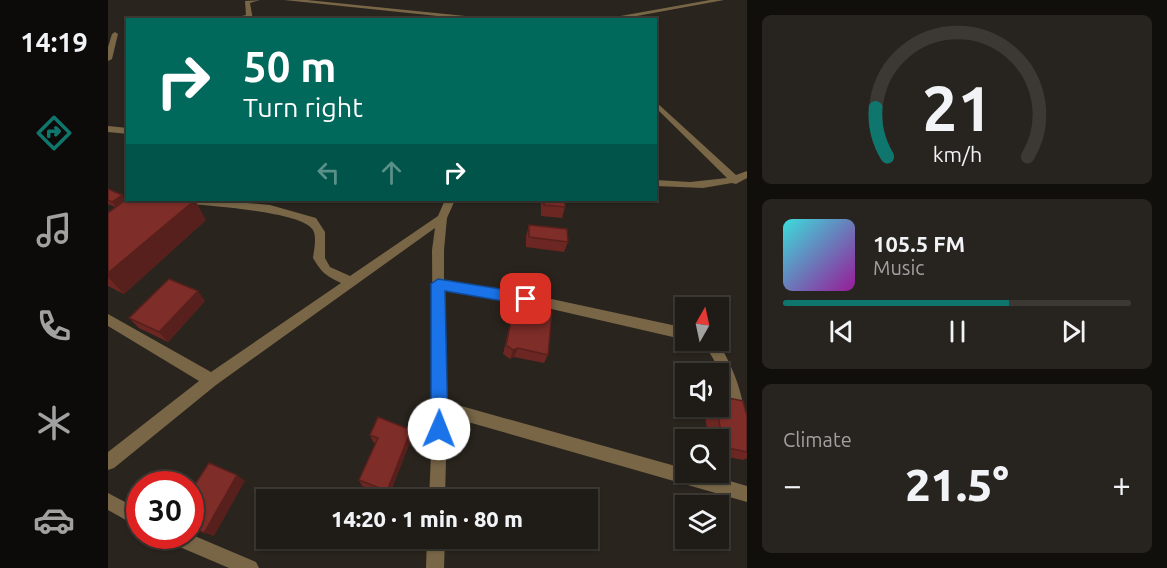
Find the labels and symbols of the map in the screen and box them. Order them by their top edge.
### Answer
pin [500,273,551,324]
north arrow [675,297,729,351]
position arrow [407,397,471,461]
speed limit sign: 30 [126,471,204,549]

